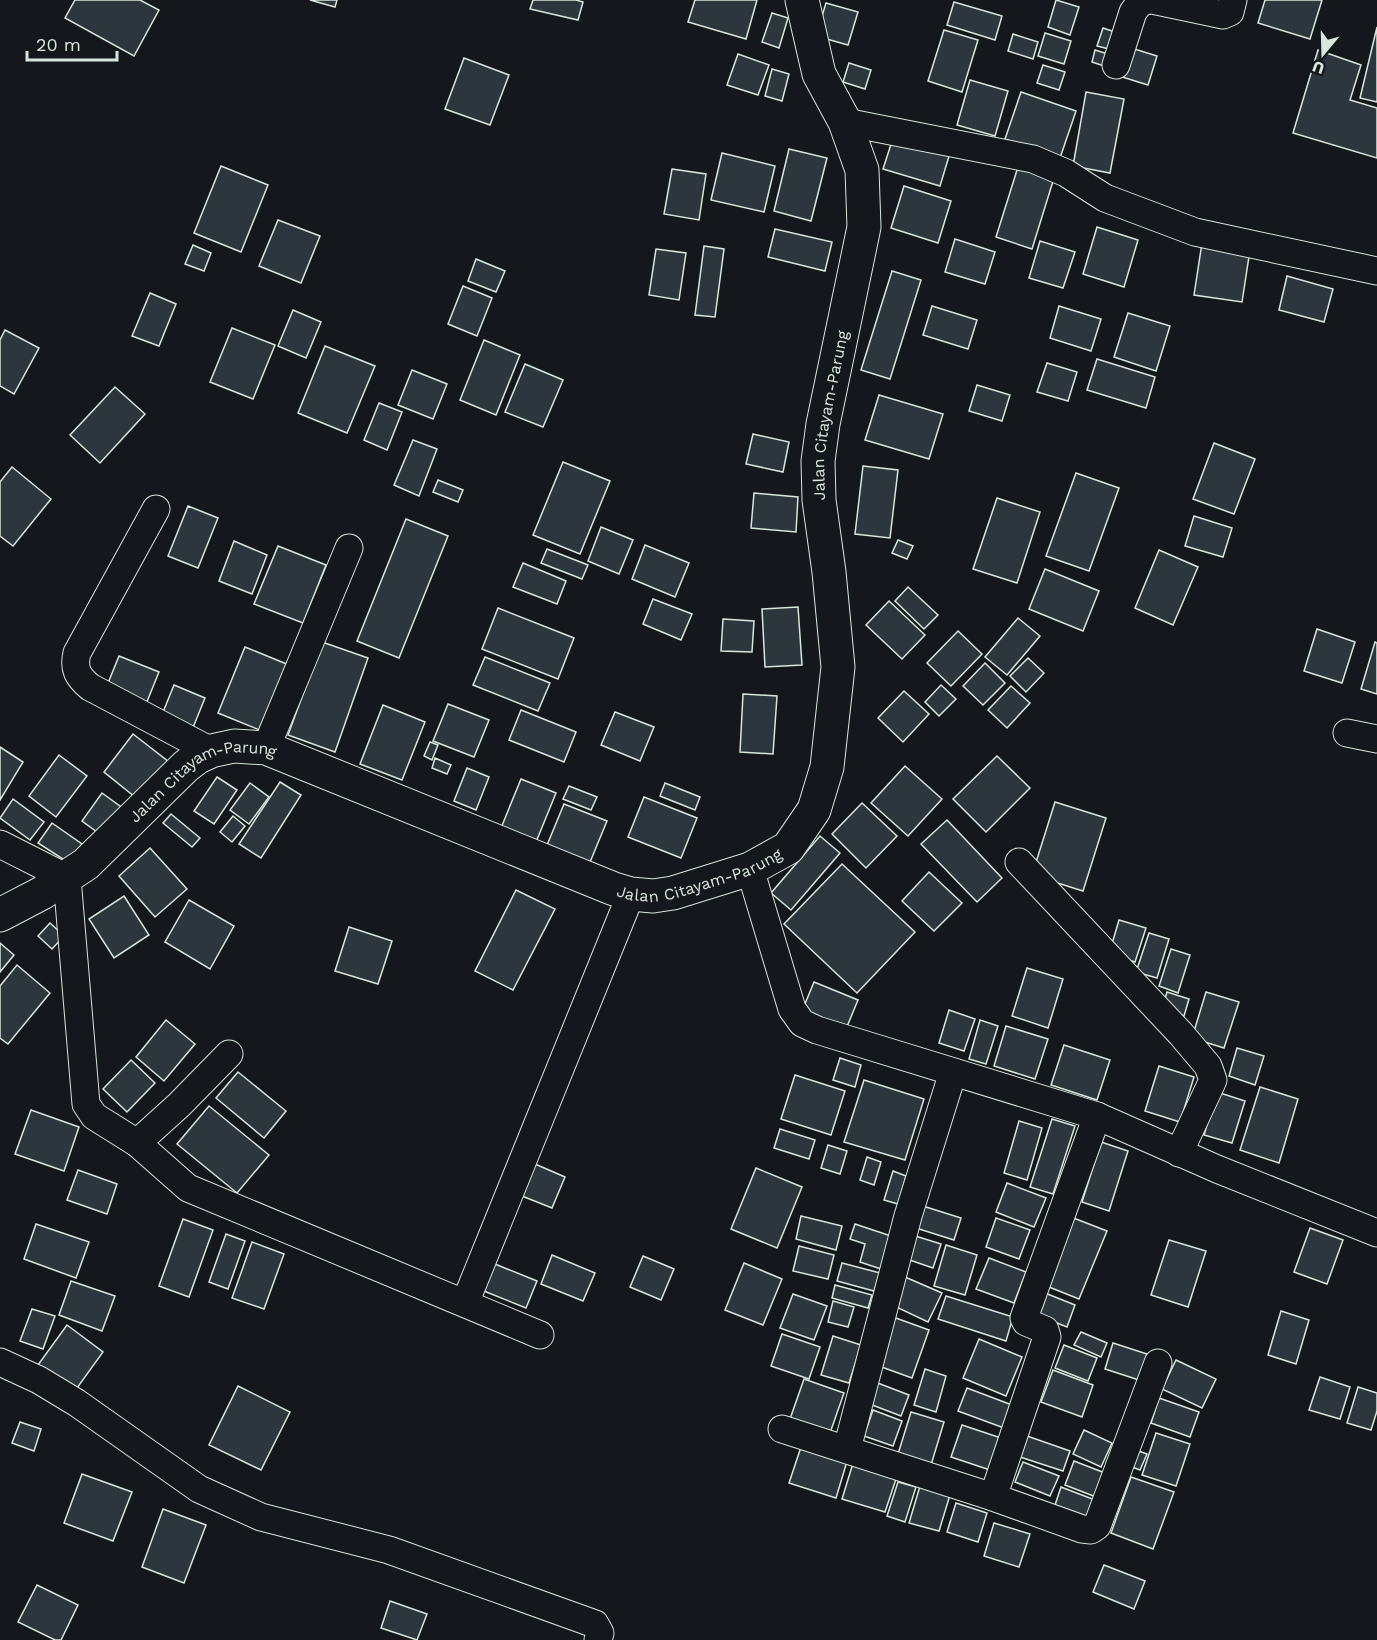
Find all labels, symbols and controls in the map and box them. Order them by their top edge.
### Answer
scale bar [27,24,117,62]
north arrow [1293,24,1353,84]
text: 20 m [36,34,81,55]
text: U [1310,57,1327,79]
street label: Jalan Citayam-Parung [809,328,852,501]
street label: Jalan Citayam-Parung [125,737,280,826]
street label: Jalan Citayam-Parung [615,844,786,907]

